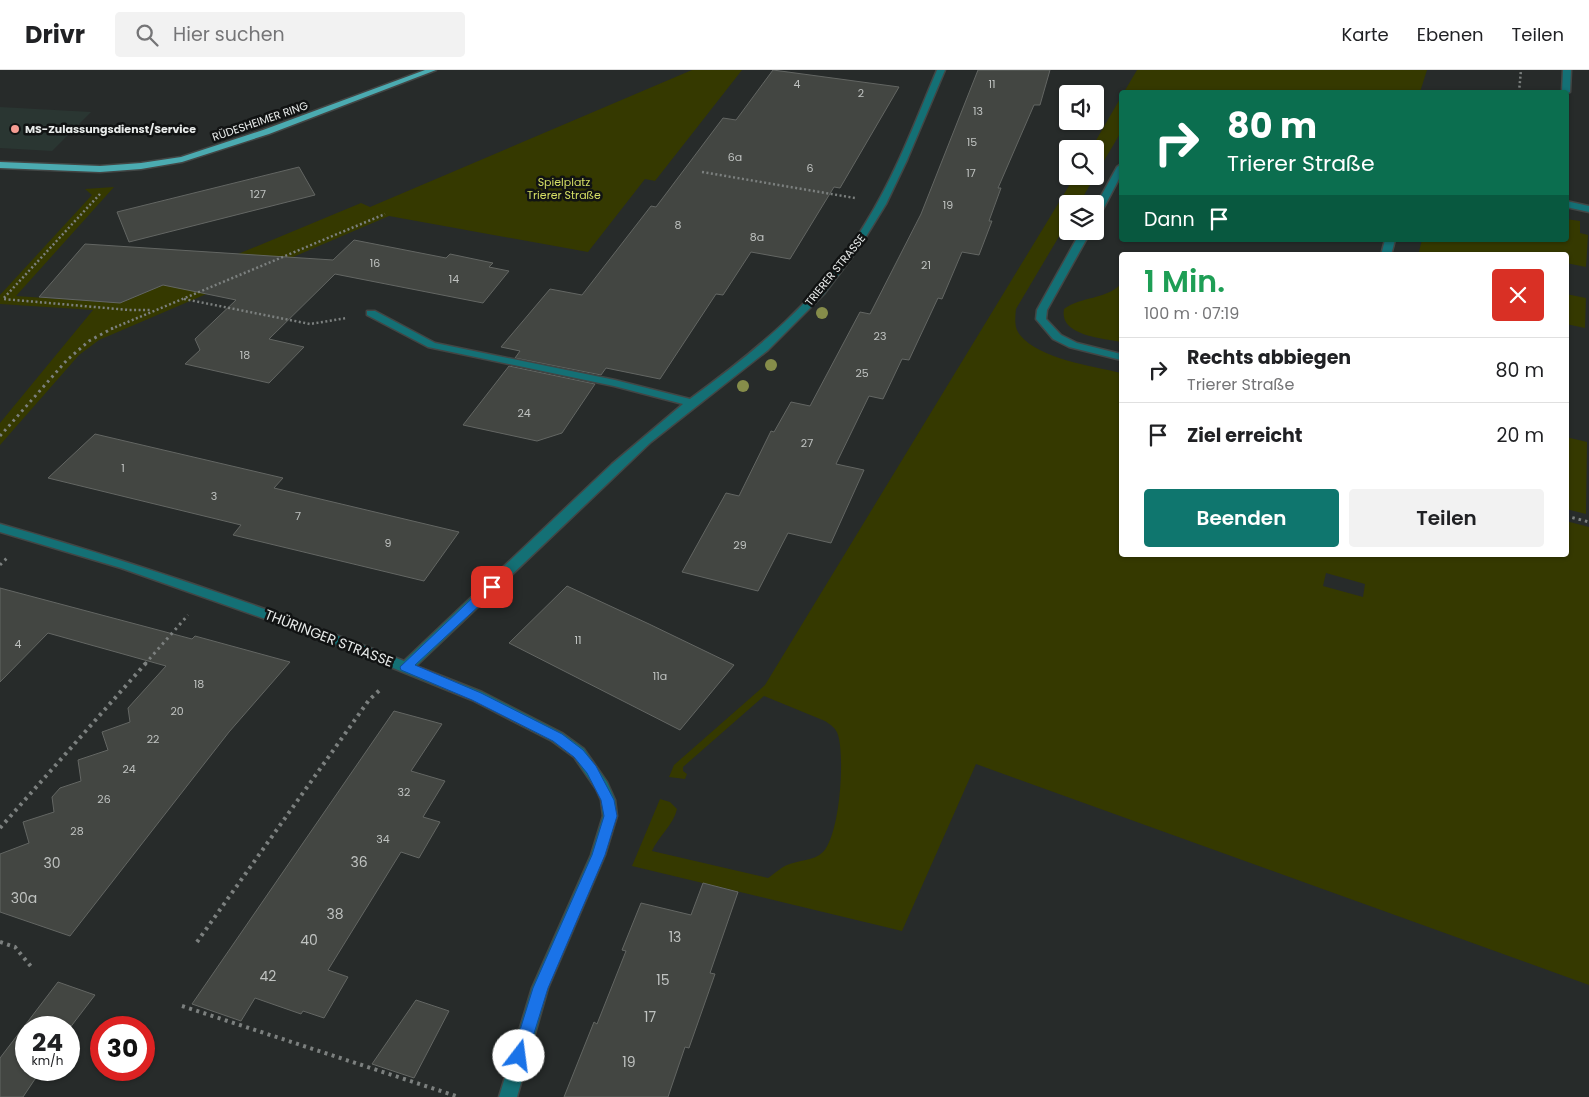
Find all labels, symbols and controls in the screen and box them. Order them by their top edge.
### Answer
search box [115,12,465,57]
text: Drivr [25,18,85,51]
icon: search [133,21,161,49]
text: Hier suchen [173,21,285,48]
text: Karte [1341,22,1389,47]
text: Ebenen [1417,22,1484,47]
text: Teilen [1512,22,1564,47]
house number: 4 [794,76,801,92]
house number: 11 [988,76,996,92]
house number: 2 [858,85,864,101]
map controls [1059,85,1104,240]
button: sound [1059,85,1104,130]
street label: RÜDESHEIMER RING [210,97,310,145]
text: 80 m [1227,101,1317,150]
house number: 13 [973,103,983,119]
icon: right [1144,110,1209,175]
place label: MS-Zulassungsdienst/Service [25,121,196,137]
marker: MS-Zulassungsdienst/Service [9,123,21,135]
house number: 15 [967,134,977,150]
button: search [1059,140,1104,185]
text: Trierer Straße [1227,148,1375,179]
house number: 6a [728,149,742,165]
house number: 6 [807,160,814,176]
house number: 17 [966,165,976,181]
park label: Spielplatz Trierer Straße [527,174,601,203]
house number: 127 [250,186,266,202]
button: layers [1059,195,1104,240]
house number: 19 [943,197,953,213]
icon: arrive [1205,205,1233,233]
text: Dann [1144,206,1195,233]
house number: 8 [675,217,682,233]
house number: 8a [750,229,764,245]
street label: TRIERER STRASSE [801,231,869,309]
house number: 16 [370,255,380,271]
house number: 21 [921,257,931,273]
text: 1 Min. [1144,260,1225,303]
button: close [1492,269,1544,321]
house number: 14 [449,271,459,287]
text: 100 m · 07:19 [1144,302,1239,325]
house number: 23 [874,328,886,344]
text: Rechts abbiegen [1187,344,1351,371]
house number: 18 [240,347,250,363]
icon: right [1144,356,1172,384]
text: 80 m [1495,357,1544,384]
house number: 25 [855,365,869,381]
text: Trierer Straße [1187,373,1294,396]
house number: 24 [517,405,531,421]
icon: arrive [1144,421,1172,449]
text: Ziel erreicht [1187,422,1303,449]
text: 20 m [1496,422,1544,449]
house number: 27 [801,435,813,451]
house number: 1 [121,460,125,476]
house number: 3 [211,488,217,504]
button: Beenden [1144,489,1339,547]
button: Teilen [1349,489,1544,547]
house number: 7 [295,508,301,524]
house number: 9 [385,535,392,551]
house number: 29 [733,537,747,553]
pin [471,566,513,608]
icon: arrive [478,573,506,601]
street label: THÜRINGER STRASSE [262,604,396,672]
house number: 11 [574,632,582,648]
house number: 4 [15,636,22,652]
house number: 11a [653,668,667,684]
house number: 18 [194,676,204,692]
house number: 20 [170,703,184,719]
house number: 22 [147,731,159,747]
house number: 24 [122,761,136,777]
house number: 32 [398,784,410,800]
house number: 26 [97,791,111,807]
house number: 28 [70,823,84,839]
house number: 34 [376,831,390,847]
house number: 36 [350,852,368,872]
house number: 30 [43,853,61,873]
house number: 30a [11,888,37,908]
house number: 38 [326,904,344,924]
house number: 13 [669,927,681,947]
house number: 40 [300,930,318,950]
house number: 42 [260,966,276,986]
house number: 15 [656,970,670,990]
house number: 17 [644,1007,656,1027]
speed limit sign: 30 [90,1016,155,1081]
text: 24 [32,1025,63,1060]
position arrow [492,1029,544,1081]
text: km/h [32,1052,63,1069]
house number: 19 [622,1052,636,1072]

